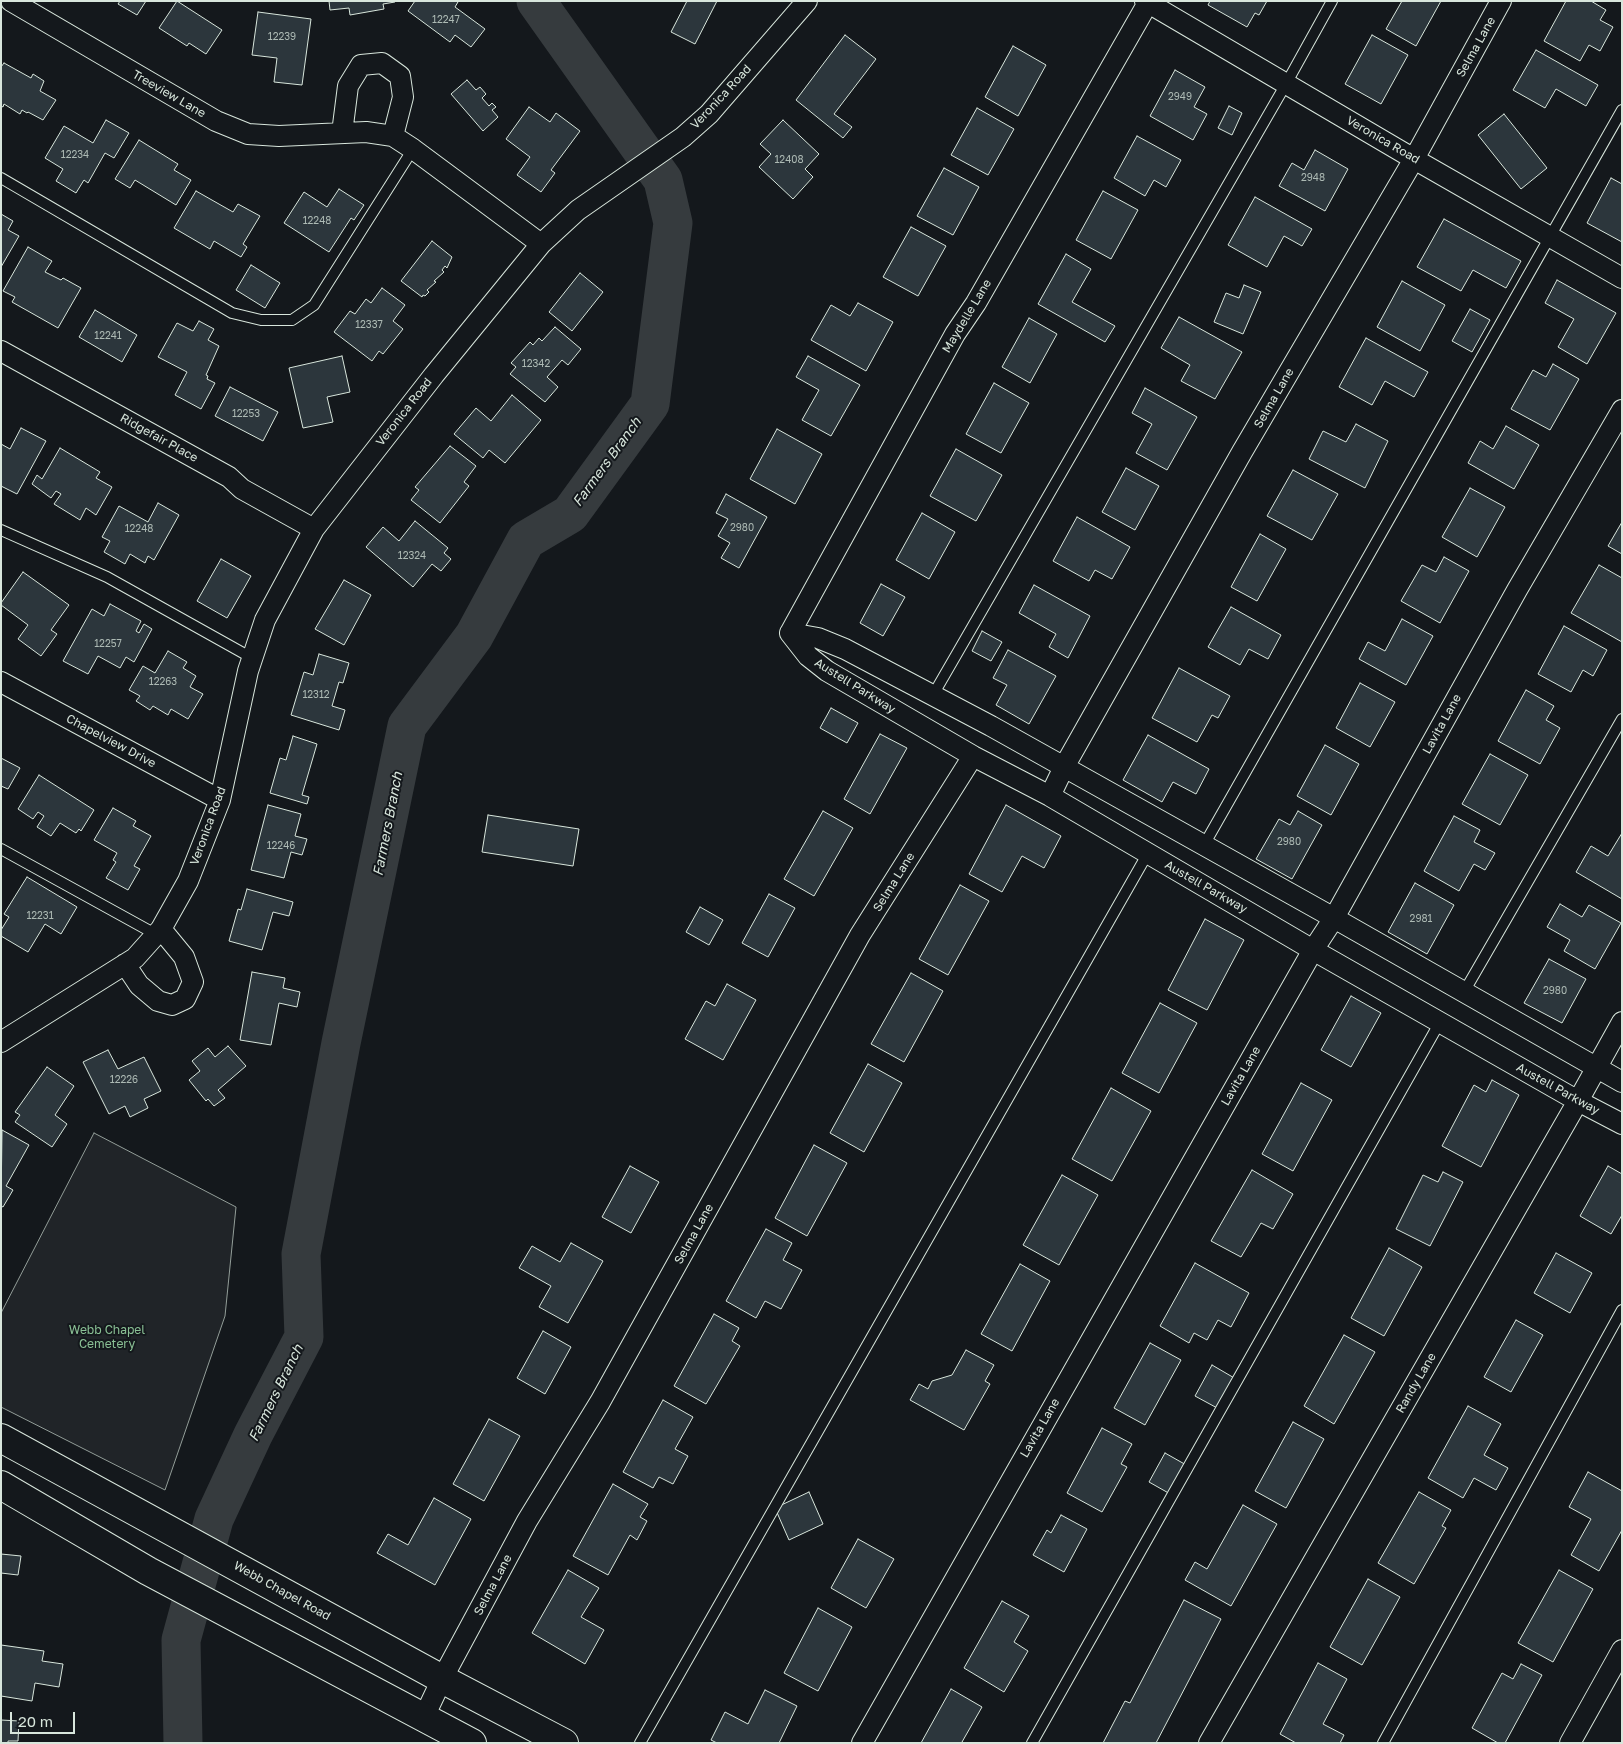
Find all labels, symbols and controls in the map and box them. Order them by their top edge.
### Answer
house number: 12247 [432,14,460,26]
street label: Selma Lane [1453,14,1499,80]
house number: 12239 [268,31,296,43]
street label: Veronica Road [688,62,754,132]
street label: Treeview Lane [130,67,208,121]
house number: 2949 [1168,91,1192,103]
street label: Veronica Road [1344,113,1422,167]
house number: 12234 [61,149,89,161]
house number: 12408 [774,154,804,166]
house number: 2948 [1301,172,1325,184]
house number: 12248 [303,215,331,227]
street label: Maydelle Lane [939,277,995,355]
house number: 12337 [355,319,383,331]
house number: 12241 [94,330,122,342]
house number: 12342 [522,358,550,370]
street label: Selma Lane [1251,365,1297,431]
street label: Veronica Road [373,375,435,449]
house number: 12253 [232,408,260,420]
street label: Ridgefair Place [118,411,200,465]
water label: Farmers Branch [569,414,645,510]
house number: 2980 [730,522,754,534]
house number: 12248 [125,523,153,535]
house number: 12324 [398,550,426,562]
house number: 12257 [94,638,122,650]
street label: Austell Parkway [812,655,898,717]
house number: 12263 [149,676,177,688]
house number: 12312 [302,689,330,701]
street label: Lavita Lane [1420,692,1464,756]
street label: Chapelview Drive [64,711,158,771]
water label: Farmers Branch [370,770,406,878]
street label: Veronica Road [187,785,229,867]
house number: 2980 [1277,836,1301,848]
house number: 12246 [267,840,295,852]
street label: Selma Lane [870,850,918,914]
street label: Austell Parkway [1162,858,1250,916]
house number: 12231 [26,910,54,922]
house number: 2981 [1410,913,1432,925]
house number: 2980 [1543,985,1567,997]
street label: Lavita Lane [1218,1044,1264,1108]
street label: Austell Parkway [1514,1060,1602,1118]
house number: 12226 [110,1074,138,1086]
street label: Selma Lane [671,1201,717,1267]
park label: Webb Chapel Cemetery [69,1323,145,1351]
water label: Farmers Branch [245,1342,307,1444]
street label: Randy Lane [1393,1350,1439,1416]
street label: Lavita Lane [1017,1396,1063,1460]
street label: Selma Lane [471,1552,515,1618]
street label: Webb Chapel Road [231,1558,333,1624]
scale bar [12,1702,78,1734]
text: 20 m [18,1712,53,1730]

